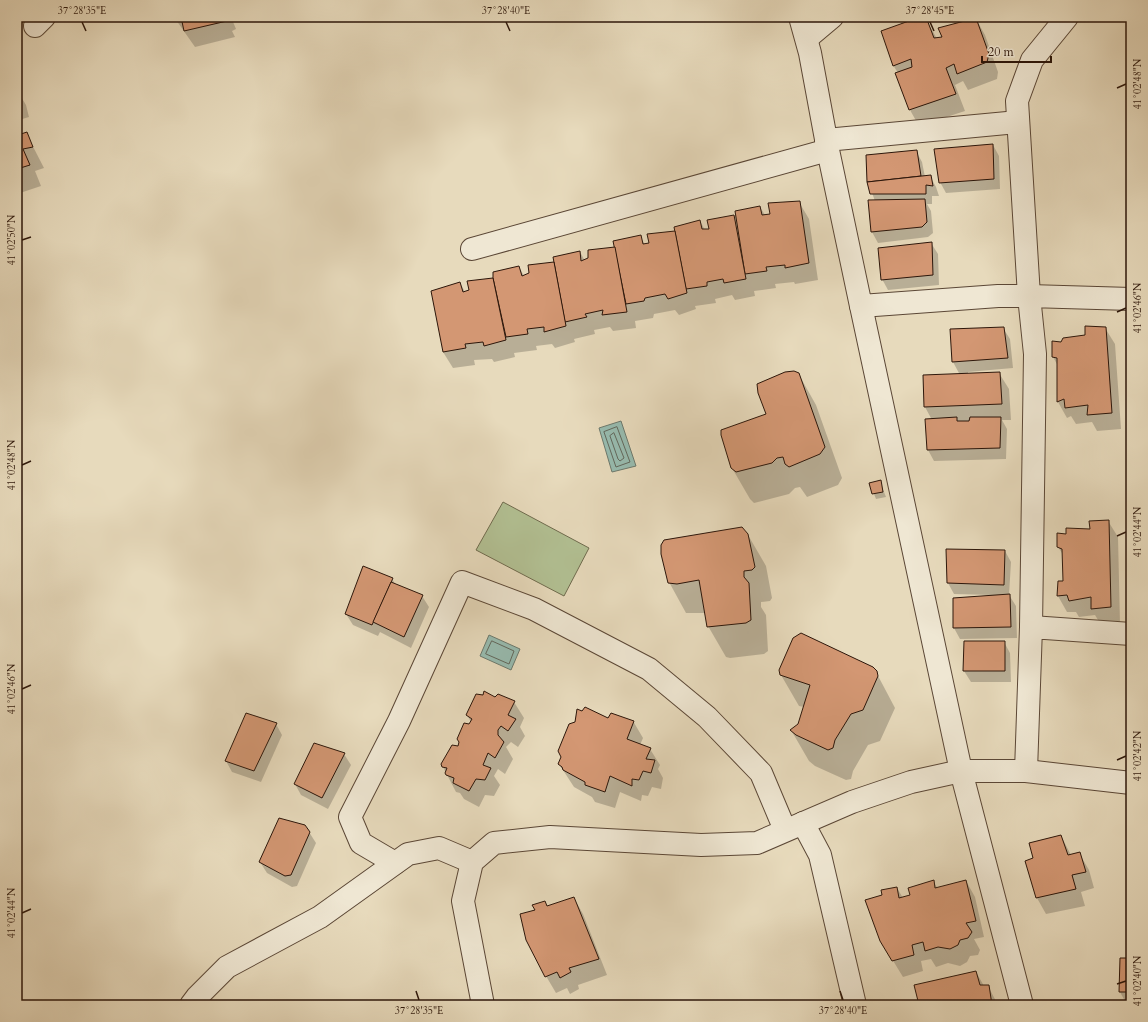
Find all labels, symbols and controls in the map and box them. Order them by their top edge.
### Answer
text: 37°28'35"E [58,4,106,18]
text: 37°28'40"E [482,4,530,18]
text: 37°28'45"E [906,4,954,18]
scale bar [982,38,1051,64]
text: 20 m [988,44,1015,60]
text: 41°02'48"N [1131,58,1145,109]
text: 41°02'50"N [5,214,19,265]
text: 41°02'46"N [1131,282,1145,333]
text: 41°02'48"N [5,439,19,490]
text: 41°02'44"N [1131,506,1145,557]
text: 41°02'46"N [5,663,19,714]
text: 41°02'42"N [1131,730,1145,781]
text: 41°02'44"N [5,887,19,938]
text: 41°02'40"N [1131,955,1145,1006]
text: 37°28'35"E [395,1004,443,1018]
text: 37°28'40"E [819,1004,867,1018]

